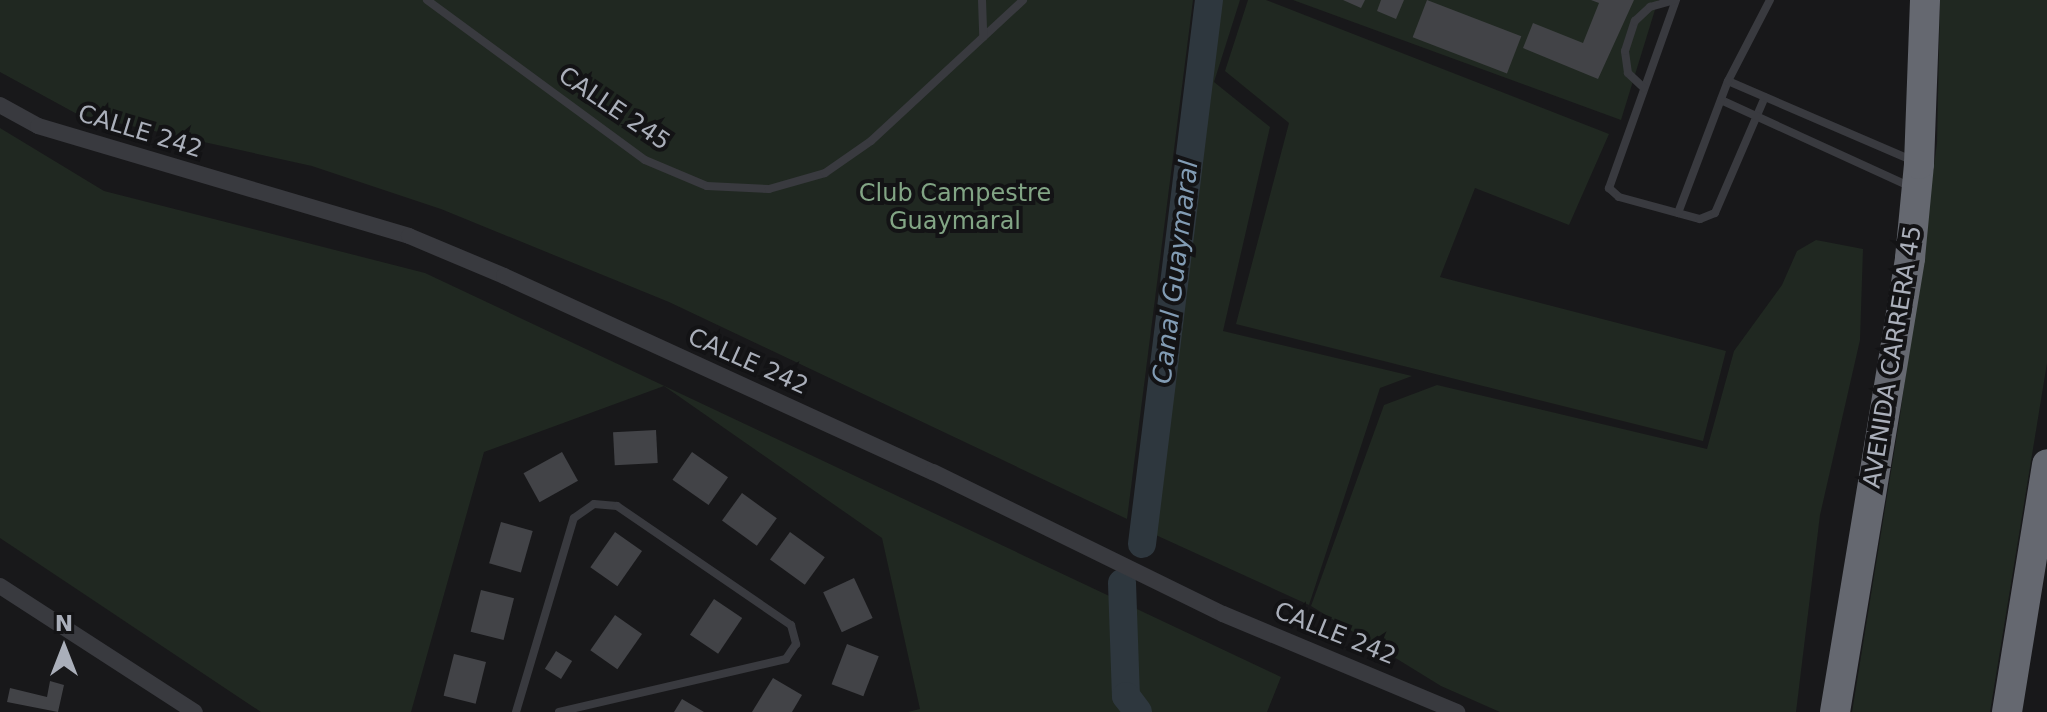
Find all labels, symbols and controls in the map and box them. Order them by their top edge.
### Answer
street label: CALLE 245 [553,61,675,157]
street label: CALLE 242 [74,99,206,165]
water label: Canal Guaymaral [1147,158,1205,386]
park label: Club Campestre Guaymaral [859,180,1051,236]
street label: AVENIDA CARRERA 45 [1858,224,1928,490]
street label: CALLE 242 [683,323,813,401]
street label: CALLE 242 [1270,597,1400,671]
north arrow [24,608,104,688]
text: N [55,611,73,636]

